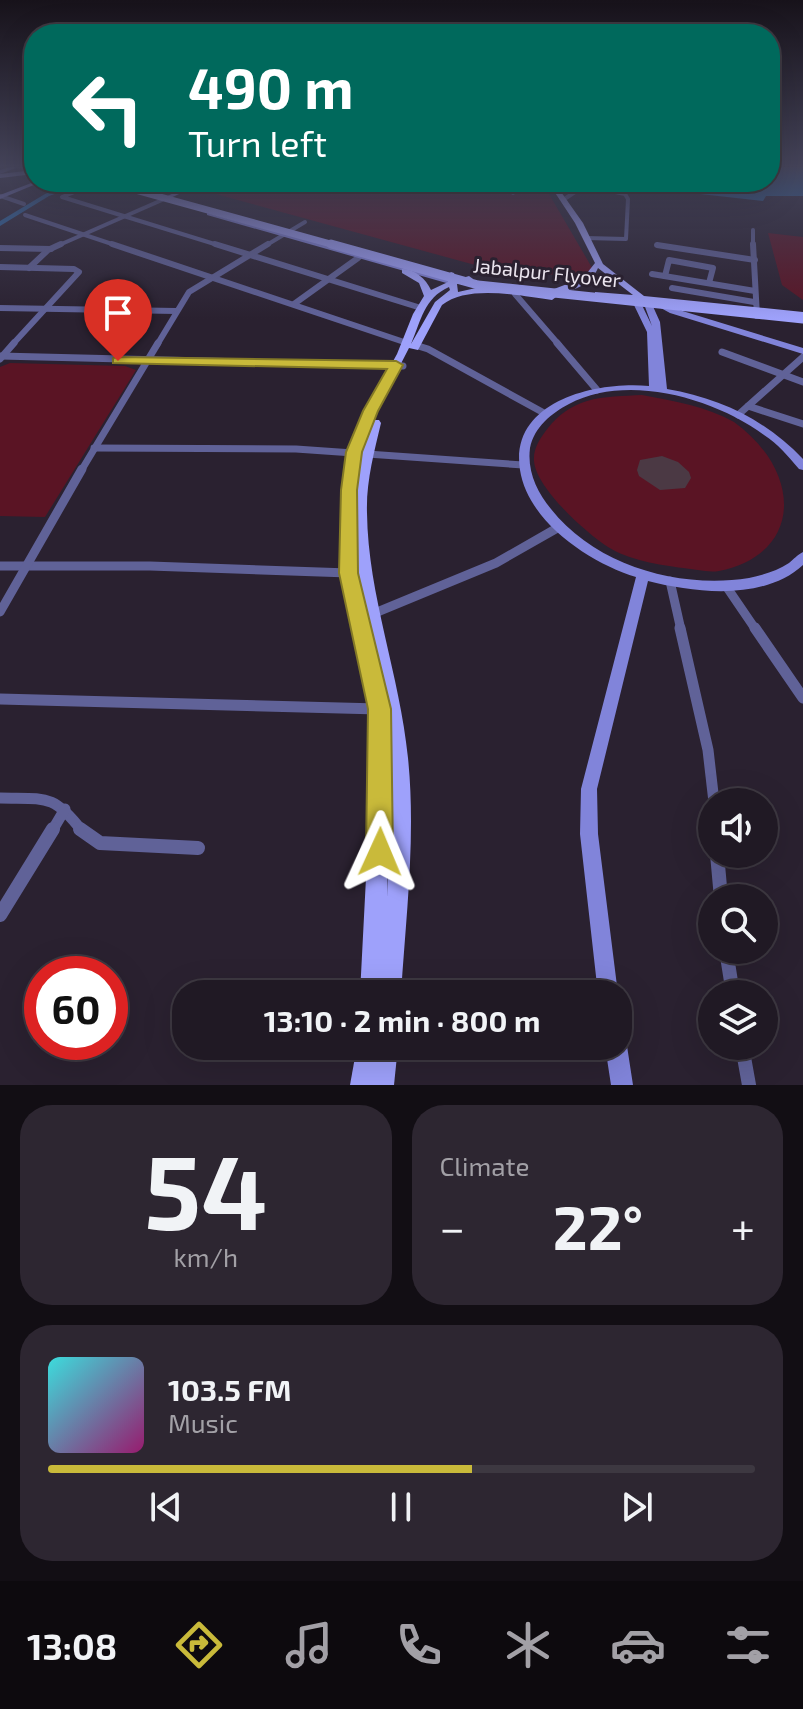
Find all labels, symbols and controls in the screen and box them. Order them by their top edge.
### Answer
text: 490 m [188,53,353,120]
icon: left [56,56,160,160]
text: Turn left [188,121,327,164]
street label: Jabalpur Flyover [472,252,622,292]
pin [84,279,152,361]
icon: arrive [96,291,140,335]
map controls [698,788,778,1060]
button: sound [698,788,778,868]
position arrow [338,810,422,894]
button: search [698,884,778,964]
speed limit sign: 60 [24,956,128,1060]
button: layers [698,980,778,1060]
text: 13:10 · 2 min · 800 m [264,1002,540,1038]
text: 54 [144,1126,268,1251]
text: Climate [440,1150,529,1181]
text: 22° [553,1190,643,1262]
text: − [440,1200,465,1253]
text: + [731,1200,755,1253]
text: km/h [173,1241,238,1272]
text: 103.5 FM [168,1371,291,1407]
text: Music [168,1407,238,1438]
icon: previous [144,1485,188,1529]
icon: pause [379,1485,423,1529]
icon: next [615,1485,659,1529]
icon: directions [171,1617,227,1673]
icon: music [281,1617,337,1673]
icon: phone [391,1617,447,1673]
icon: climate [500,1617,556,1673]
icon: car [610,1617,666,1673]
icon: filters [720,1617,776,1673]
text: 13:08 [27,1624,117,1667]

